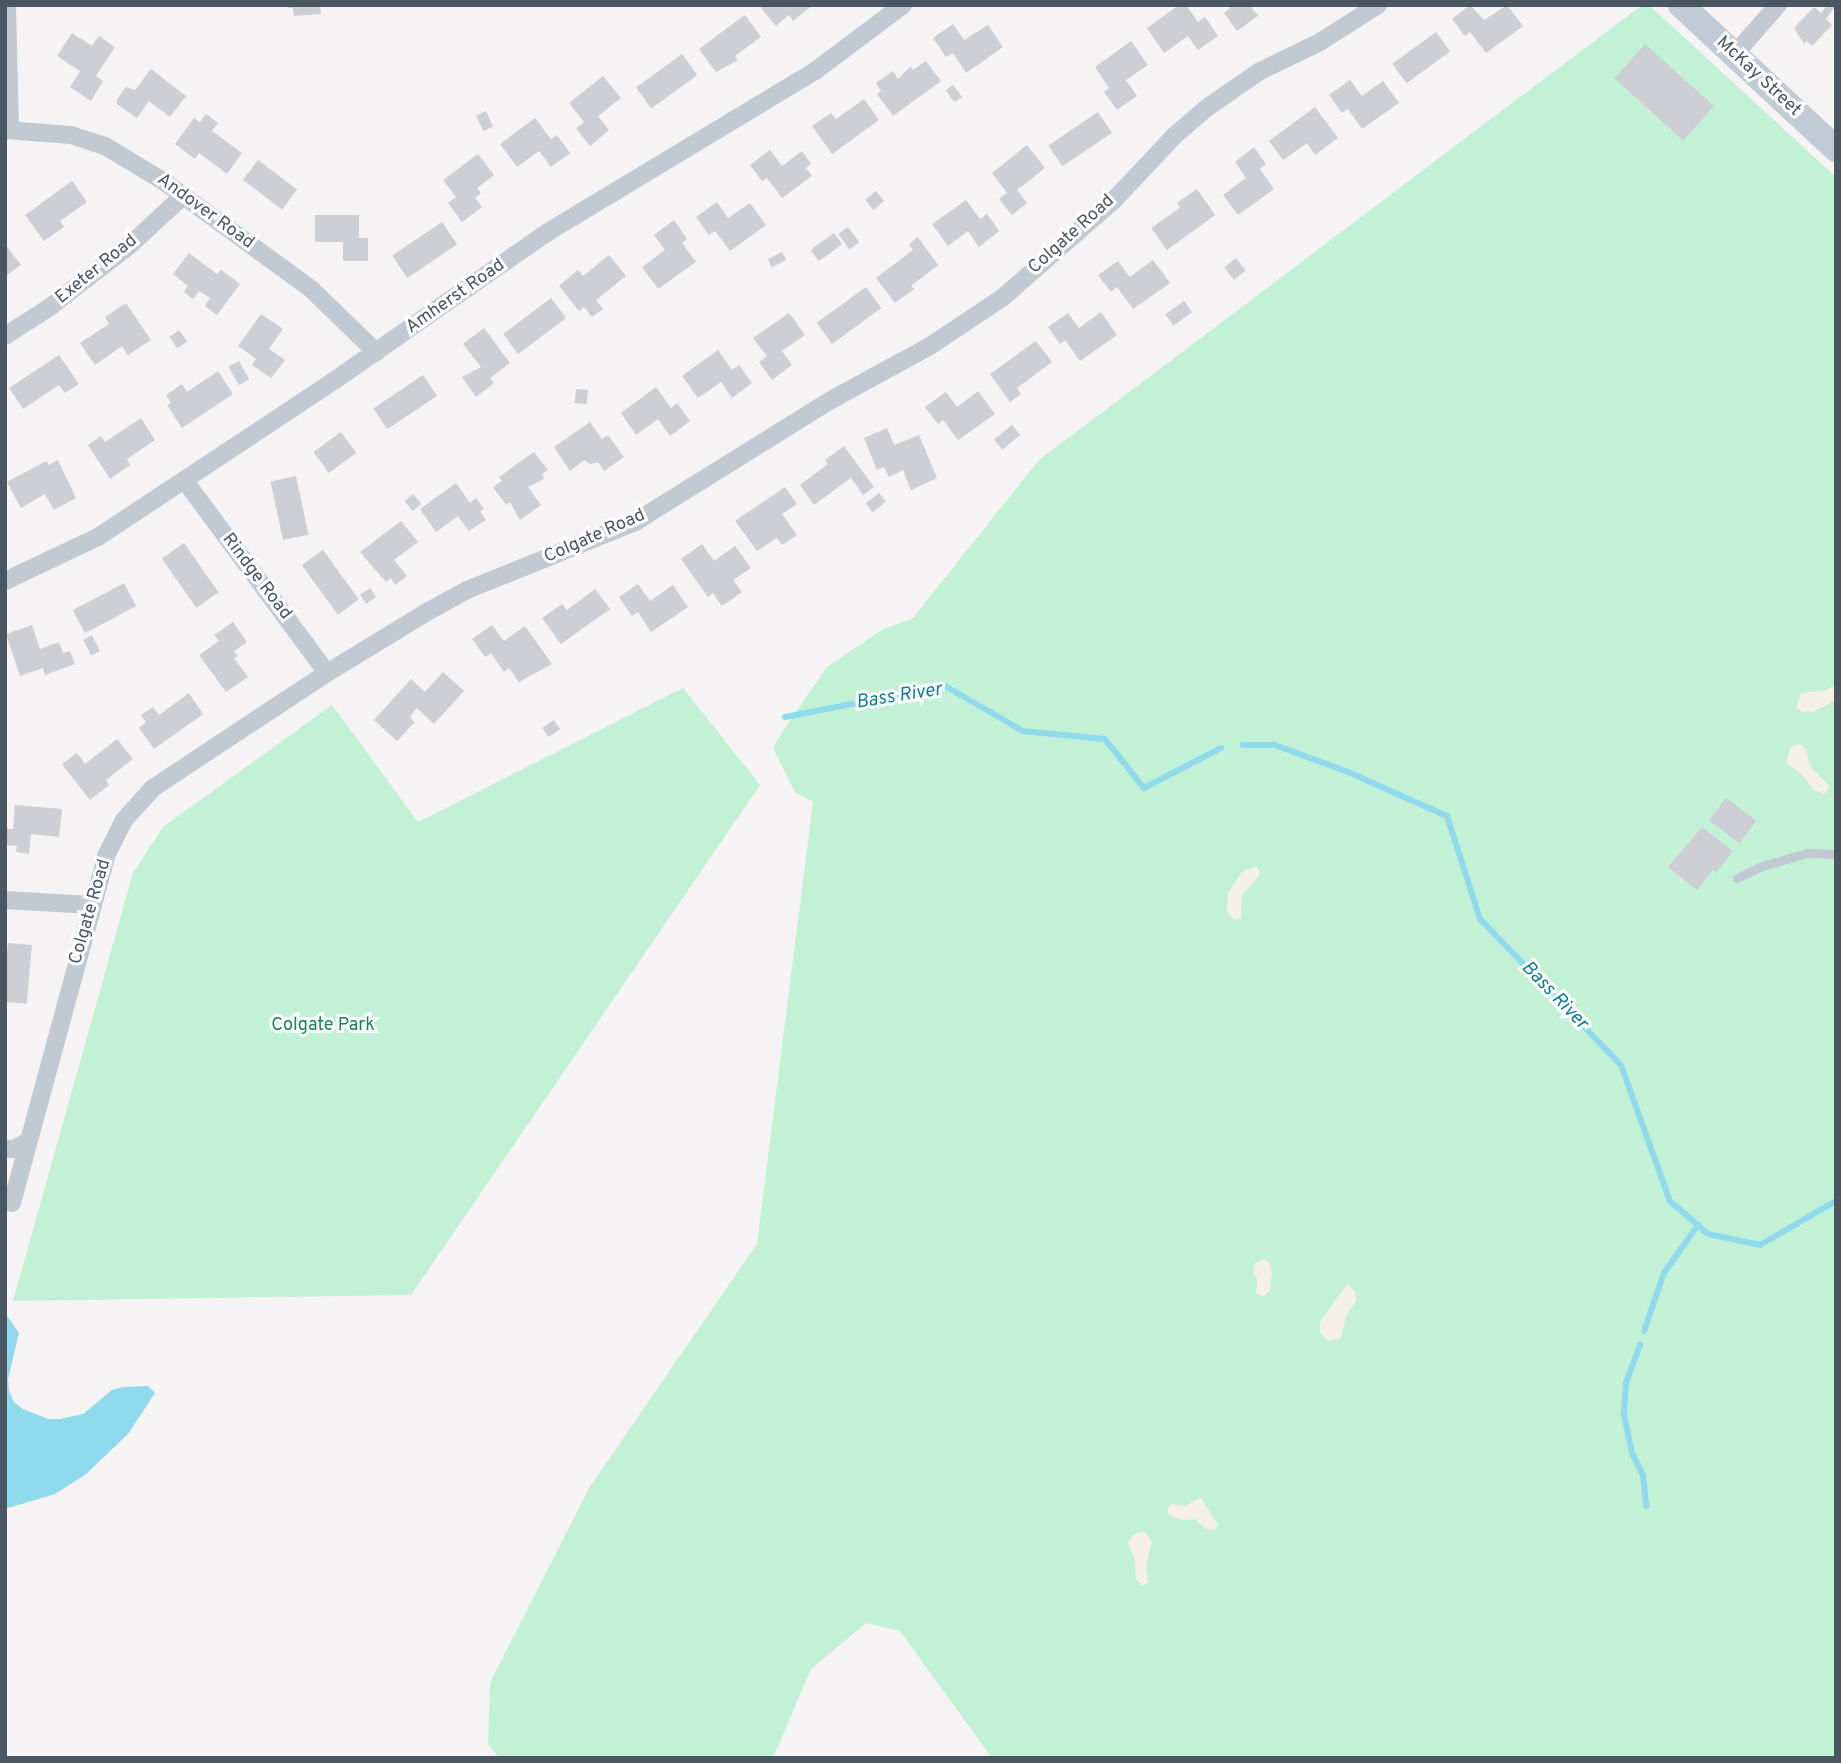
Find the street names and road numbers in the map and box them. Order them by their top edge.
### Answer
street label: McKay Street [1711,32,1805,122]
street label: Andover Road [152,170,258,254]
street label: Colgate Road [1025,191,1119,279]
street label: Exeter Road [52,231,142,309]
street label: Amherst Road [402,255,510,339]
street label: Colgate Road [541,505,649,569]
street label: Rindge Road [216,529,296,625]
street label: Colgate Road [66,857,116,967]

